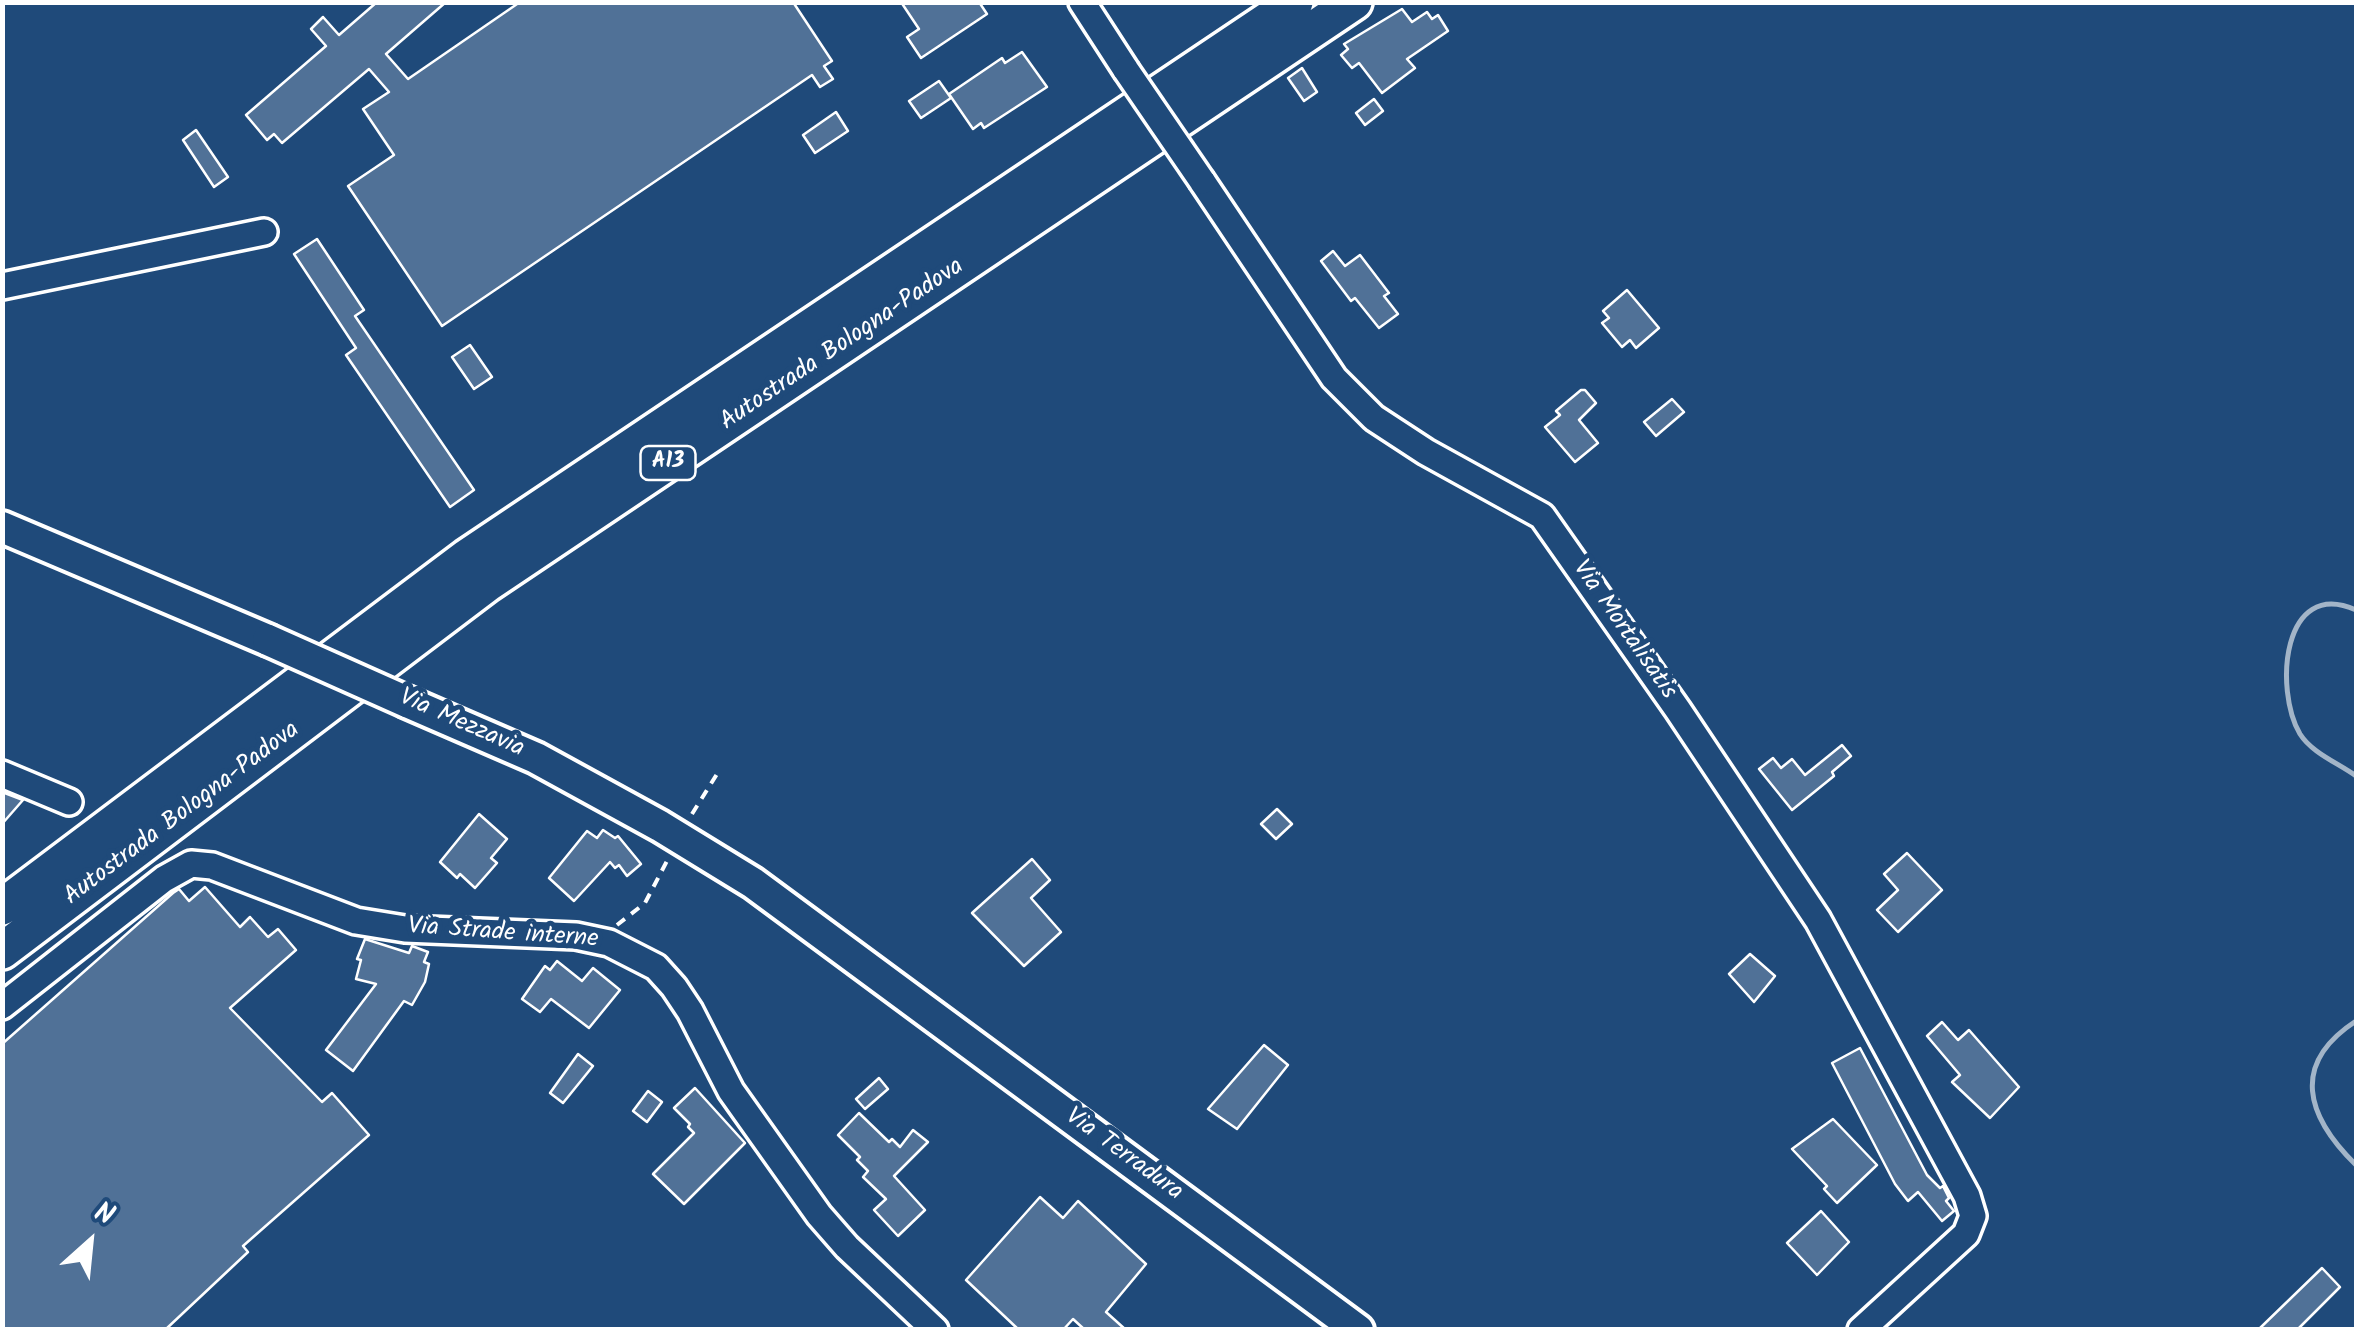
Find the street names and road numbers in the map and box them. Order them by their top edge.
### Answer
street label: Autostrada Bologna-Padova [716,253,970,439]
road number: A13 [640,446,696,480]
street label: Via Mortalisatis [1564,556,1682,706]
street label: Via Mezzavia [394,684,528,766]
street label: Autostrada Bologna-Padova [59,717,307,913]
street label: Via Strade interne [407,913,599,957]
street label: Via Terradura [1058,1103,1188,1209]

